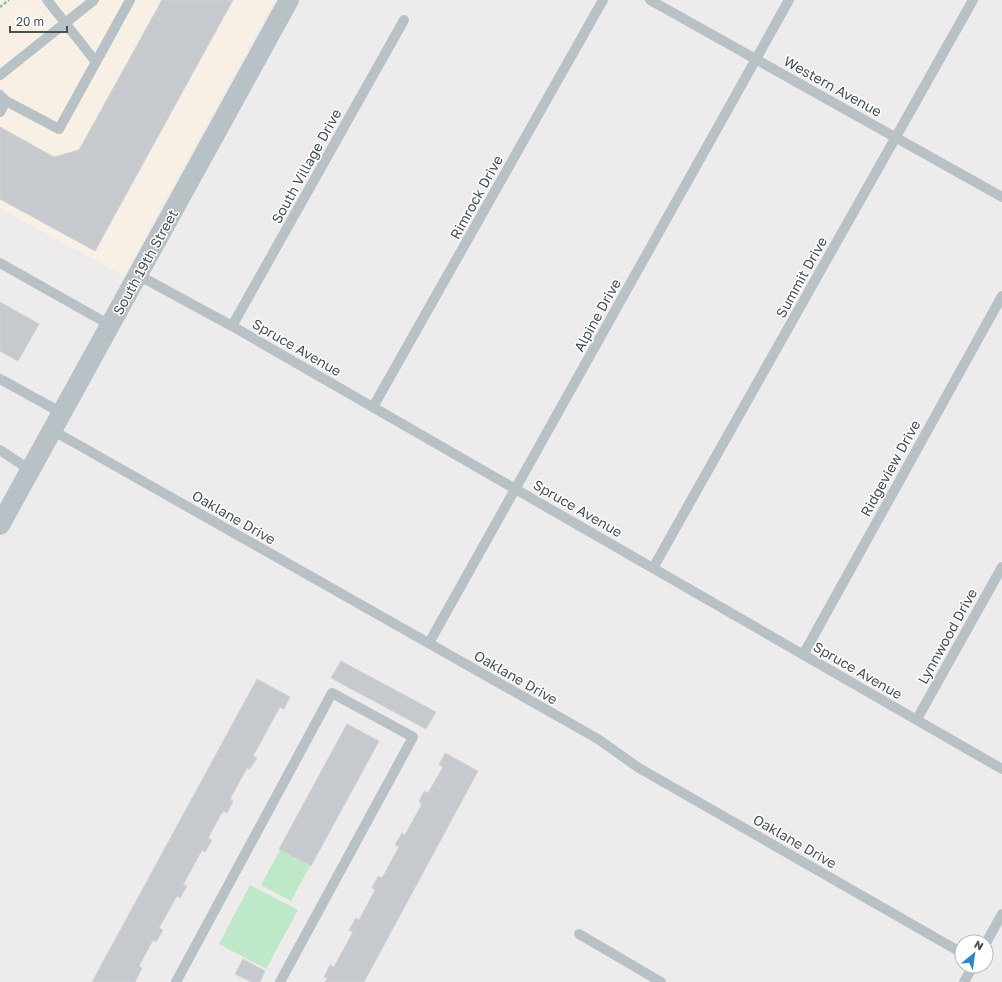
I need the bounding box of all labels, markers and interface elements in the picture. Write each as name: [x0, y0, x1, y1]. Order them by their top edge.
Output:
scale bar: [10, 8, 67, 34]
text: 20 m: [16, 14, 44, 29]
street label: Western Avenue: [781, 52, 885, 120]
street label: South Village Drive: [267, 106, 345, 226]
street label: Rimrock Drive: [446, 152, 506, 242]
street label: South 19th Street: [109, 206, 181, 318]
street label: Summit Drive: [772, 234, 830, 320]
street label: Alpine Drive: [570, 276, 624, 354]
street label: Spruce Avenue: [249, 315, 345, 379]
street label: Ridgeview Drive: [857, 417, 923, 519]
street label: Spruce Avenue: [530, 476, 626, 540]
street label: Oaklane Drive: [189, 486, 279, 548]
street label: Lynnwood Drive: [914, 585, 980, 687]
street label: Spruce Avenue: [810, 638, 906, 702]
street label: Oaklane Drive: [471, 646, 561, 708]
street label: Oaklane Drive: [750, 810, 840, 872]
north arrow: [954, 934, 994, 974]
text: N: [972, 937, 986, 953]

